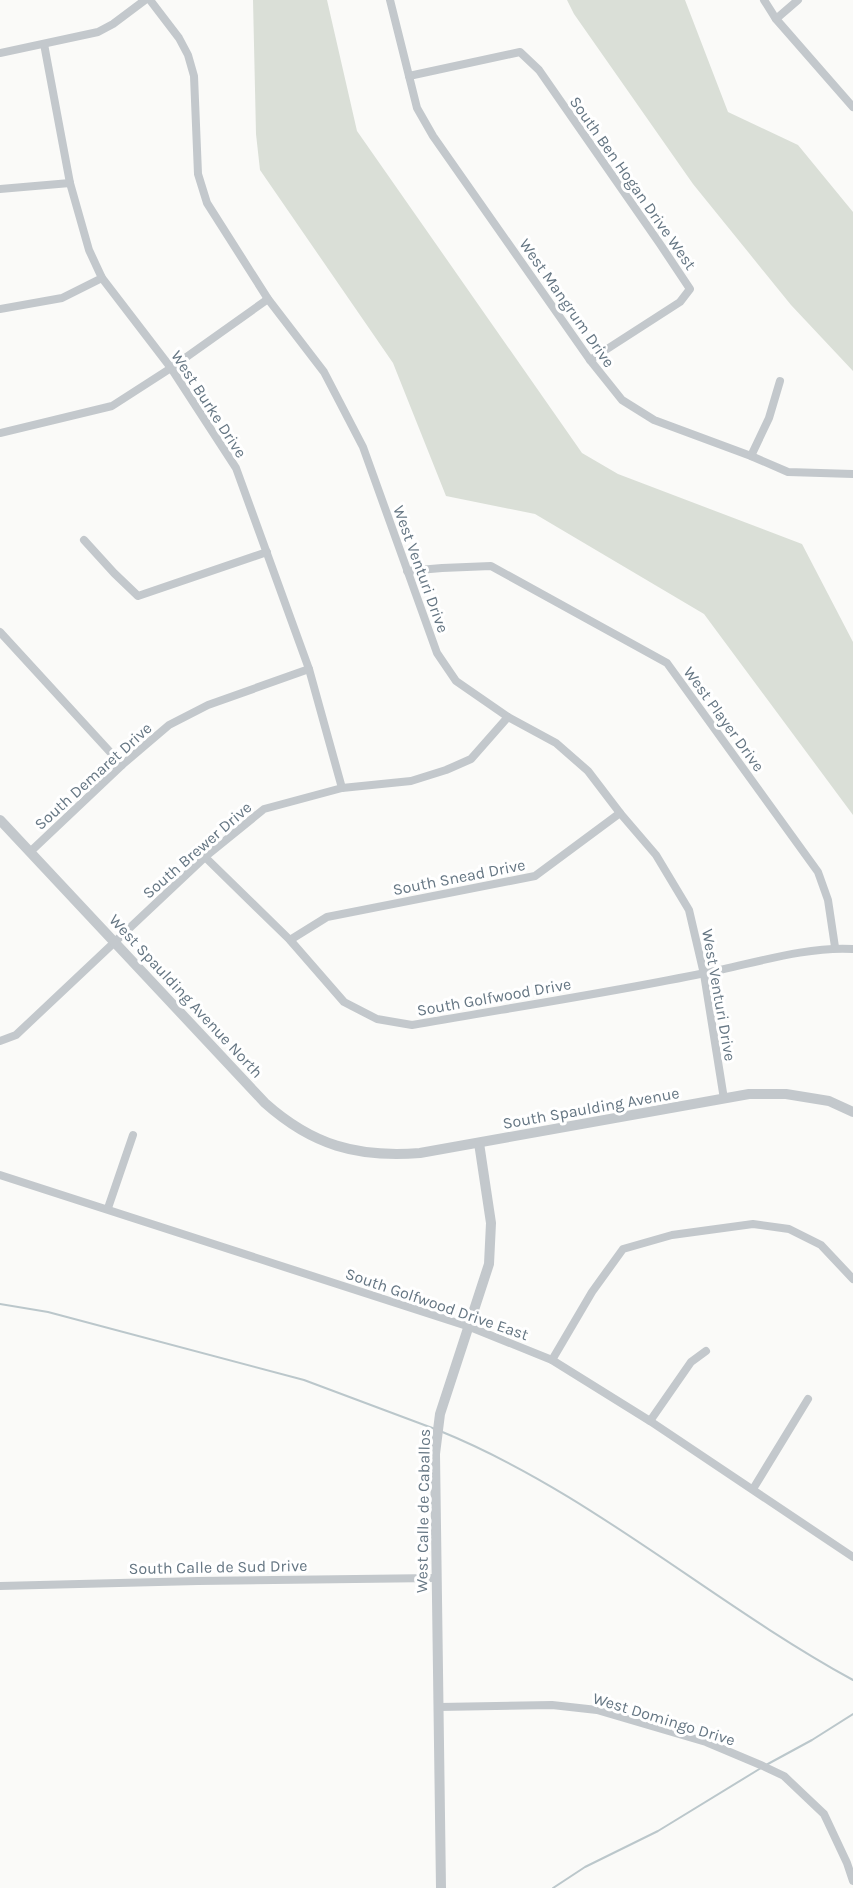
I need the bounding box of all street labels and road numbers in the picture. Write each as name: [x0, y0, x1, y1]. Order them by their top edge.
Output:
street label: South Ben Hogan Drive West: [566, 93, 700, 273]
street label: West Mangrum Drive: [515, 235, 619, 371]
street label: West Burke Drive: [167, 347, 251, 461]
street label: West Venturi Drive: [389, 503, 453, 635]
street label: West Player Drive: [680, 663, 768, 775]
street label: South Demaret Drive: [30, 718, 156, 834]
street label: South Brewer Drive: [139, 797, 255, 903]
street label: South Snead Drive: [391, 855, 527, 899]
street label: West Spaulding Avenue North: [105, 910, 267, 1082]
street label: West Venturi Drive: [698, 927, 740, 1063]
street label: South Golfwood Drive: [415, 974, 573, 1020]
street label: South Spaulding Avenue: [501, 1083, 681, 1133]
street label: South Golfwood Drive East: [343, 1264, 531, 1344]
street label: West Calle de Caballos: [412, 1429, 434, 1593]
street label: South Calle de Sud Drive: [129, 1556, 307, 1578]
street label: West Domingo Drive: [591, 1688, 737, 1750]

